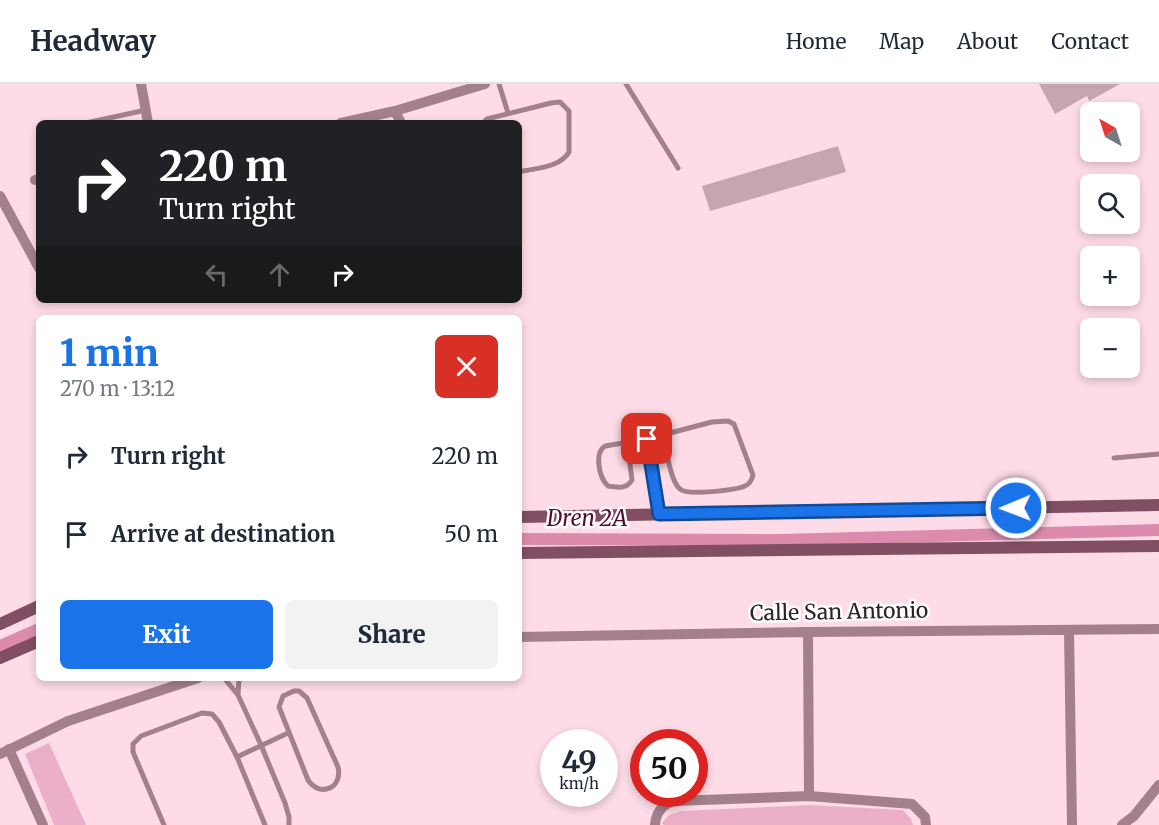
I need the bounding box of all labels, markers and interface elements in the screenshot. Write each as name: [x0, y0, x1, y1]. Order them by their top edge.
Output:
text: Headway: [30, 23, 156, 59]
text: Home: [786, 28, 846, 55]
text: Map: [879, 28, 924, 55]
text: About: [957, 28, 1018, 55]
text: Contact: [1051, 28, 1129, 55]
north arrow: [1080, 102, 1140, 162]
map controls: [1080, 102, 1140, 378]
text: 220 m: [159, 140, 287, 192]
icon: right: [60, 144, 138, 222]
button: search: [1080, 174, 1140, 234]
text: Turn right: [159, 192, 296, 226]
button: +: [1080, 246, 1140, 306]
icon: left: [200, 258, 233, 291]
icon: ahead: [263, 258, 296, 291]
icon: right: [326, 258, 359, 291]
button: −: [1080, 318, 1140, 378]
text: 1 min: [60, 331, 159, 376]
button: close: [435, 335, 498, 398]
text: 270 m · 13:12: [60, 376, 175, 401]
pin: [621, 413, 672, 464]
icon: arrive: [630, 422, 663, 455]
icon: right: [60, 440, 93, 473]
text: Turn right: [111, 442, 225, 470]
text: 220 m: [431, 442, 498, 470]
position arrow: [984, 476, 1048, 540]
water label: Dren 2A: [546, 504, 628, 532]
icon: arrive: [60, 518, 93, 551]
text: Arrive at destination: [111, 520, 335, 548]
text: 50 m: [444, 520, 498, 548]
street label: Calle San Antonio: [750, 596, 928, 627]
button: Exit: [60, 600, 273, 669]
button: Share: [285, 600, 498, 669]
speed limit sign: 50: [630, 729, 708, 807]
text: 49: [561, 742, 597, 780]
text: km/h: [559, 774, 599, 793]

